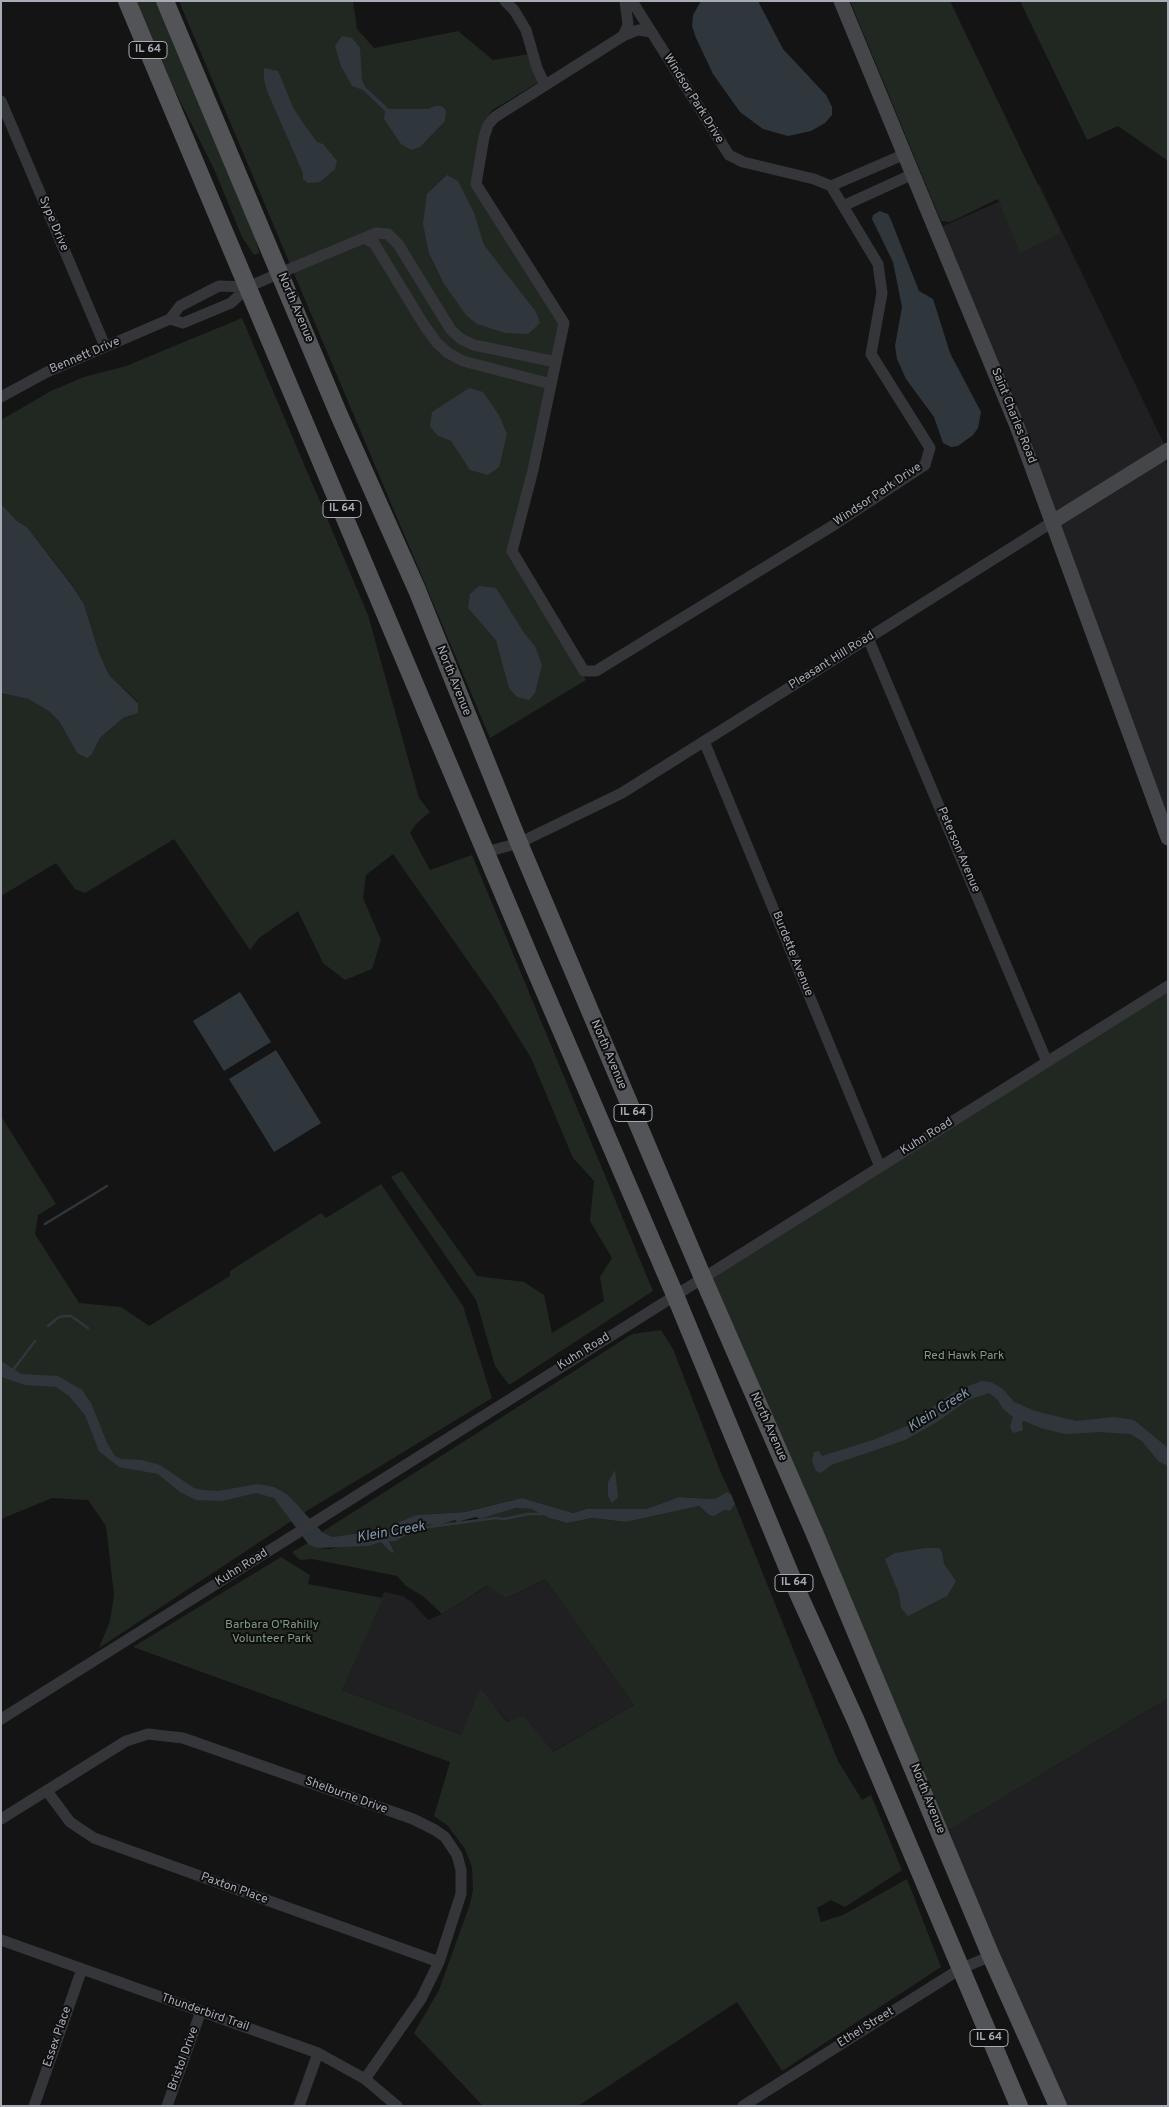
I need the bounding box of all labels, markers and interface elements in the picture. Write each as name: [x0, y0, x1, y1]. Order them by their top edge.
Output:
road number: IL 64: [129, 42, 167, 58]
street label: Windsor Park Drive: [660, 52, 726, 146]
street label: Sype Drive: [35, 194, 71, 254]
street label: North Avenue: [274, 271, 316, 345]
street label: Bennett Drive: [48, 335, 122, 377]
street label: Saint Charles Road: [987, 366, 1039, 466]
street label: Windsor Park Drive: [832, 460, 924, 530]
road number: IL 64: [323, 500, 361, 518]
street label: Pleasant Hill Road: [787, 629, 877, 693]
street label: North Avenue: [432, 644, 474, 718]
street label: Peterson Avenue: [934, 805, 982, 895]
street label: Burdette Avenue: [768, 909, 816, 999]
street label: North Avenue: [587, 1018, 629, 1092]
road number: IL 64: [614, 1104, 652, 1122]
street label: Kuhn Road: [898, 1115, 956, 1159]
street label: Kuhn Road: [555, 1330, 613, 1374]
park label: Red Hawk Park: [924, 1350, 1004, 1364]
water label: Klein Creek: [905, 1386, 973, 1436]
street label: North Avenue: [746, 1390, 790, 1464]
water label: Klein Creek: [356, 1519, 426, 1547]
street label: Kuhn Road: [213, 1546, 271, 1590]
road number: IL 64: [775, 1575, 813, 1592]
park label: Barbara O'Rahilly Volunteer Park: [225, 1619, 319, 1647]
street label: North Avenue: [906, 1762, 948, 1836]
street label: Shelburne Drive: [303, 1774, 389, 1818]
street label: Paxton Place: [199, 1870, 269, 1908]
street label: Thunderbird Trail: [159, 1991, 251, 2035]
street label: Essex Place: [41, 2005, 75, 2069]
street label: Ethel Street: [835, 2005, 897, 2051]
street label: Bristol Drive: [166, 2025, 202, 2093]
road number: IL 64: [970, 2030, 1008, 2046]

